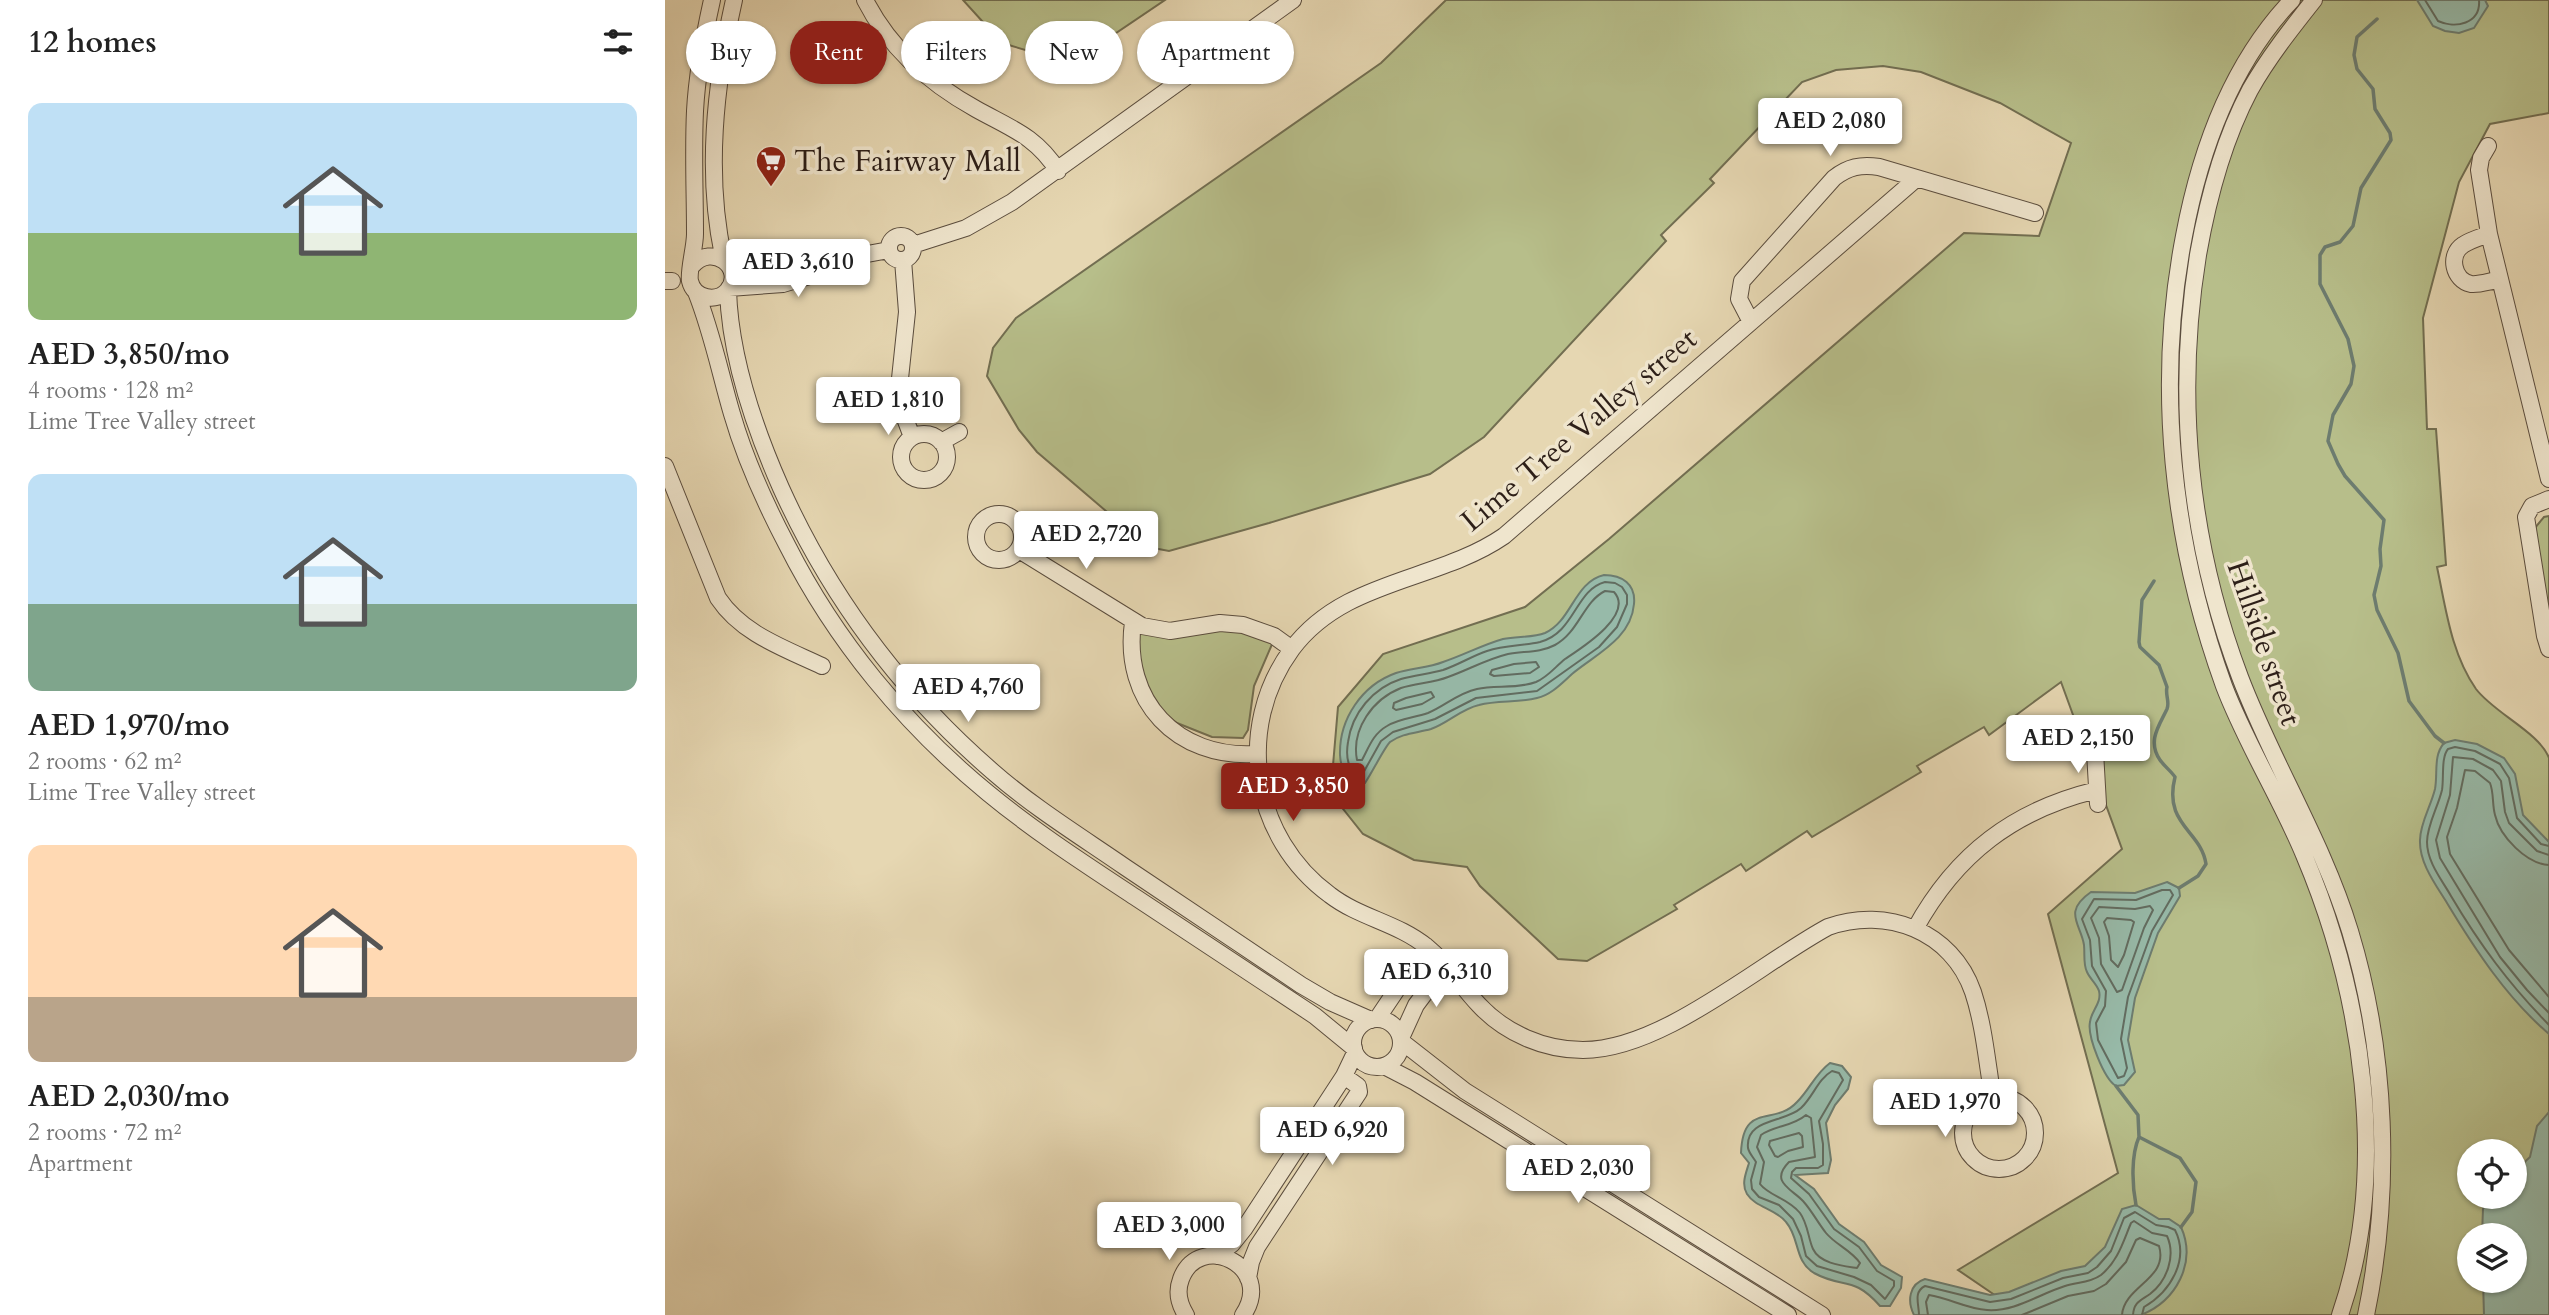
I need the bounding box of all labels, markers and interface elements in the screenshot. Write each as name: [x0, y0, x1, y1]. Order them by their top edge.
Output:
chip: Buy: [686, 21, 776, 84]
chip: Rent: [790, 21, 887, 84]
chip: Filters: [901, 21, 1011, 84]
chip: New: [1025, 21, 1123, 84]
chip: Apartment: [1137, 21, 1294, 84]
text: 12 homes: [28, 22, 157, 63]
icon: filters: [599, 23, 637, 61]
pin: AED 2,080: [1750, 99, 1910, 158]
text: AED 2,080: [1774, 105, 1886, 136]
place label: The Fairway Mall: [794, 141, 1021, 182]
supermarket icon: The Fairway Mall: [754, 144, 788, 188]
icon: home: [270, 148, 396, 274]
pin: AED 3,610: [718, 240, 878, 299]
text: AED 3,610: [742, 246, 854, 277]
street label: Lime Tree Valley street: [1452, 319, 1706, 541]
text: AED 3,850/mo: [28, 334, 230, 375]
text: 4 rooms · 128 m²: [28, 375, 193, 406]
pin: AED 1,810: [808, 378, 968, 437]
text: AED 1,810: [832, 384, 944, 415]
text: Lime Tree Valley street: [28, 406, 256, 437]
pin: AED 2,720: [1006, 512, 1166, 571]
text: AED 2,720: [1030, 518, 1142, 549]
icon: home: [270, 519, 396, 645]
street label: Hillside street: [2217, 555, 2312, 732]
pin: AED 4,760: [888, 664, 1048, 724]
text: AED 4,760: [912, 671, 1024, 702]
text: AED 1,970/mo: [28, 705, 230, 746]
pin: AED 2,150: [1998, 716, 2158, 775]
text: AED 2,150: [2022, 722, 2134, 753]
text: 2 rooms · 62 m²: [28, 746, 181, 777]
pin: AED 3,850: [1213, 764, 1373, 823]
text: AED 3,850: [1237, 770, 1349, 801]
text: Lime Tree Valley street: [28, 777, 256, 808]
icon: home: [270, 890, 396, 1016]
pin: AED 6,310: [1356, 950, 1516, 1009]
text: AED 6,310: [1380, 956, 1492, 987]
text: AED 2,030/mo: [28, 1076, 230, 1117]
pin: AED 1,970: [1865, 1080, 2025, 1139]
text: AED 1,970: [1889, 1086, 2001, 1117]
pin: AED 6,920: [1252, 1108, 1412, 1167]
text: AED 6,920: [1276, 1114, 1388, 1145]
text: 2 rooms · 72 m²: [28, 1117, 181, 1148]
map controls: [2457, 1139, 2527, 1293]
button: locate: [2457, 1139, 2527, 1209]
pin: AED 2,030: [1498, 1146, 1658, 1205]
text: Apartment: [28, 1148, 132, 1179]
text: AED 2,030: [1522, 1152, 1634, 1183]
pin: AED 3,000: [1089, 1202, 1249, 1262]
text: AED 3,000: [1113, 1209, 1225, 1240]
button: layers: [2457, 1223, 2527, 1293]

